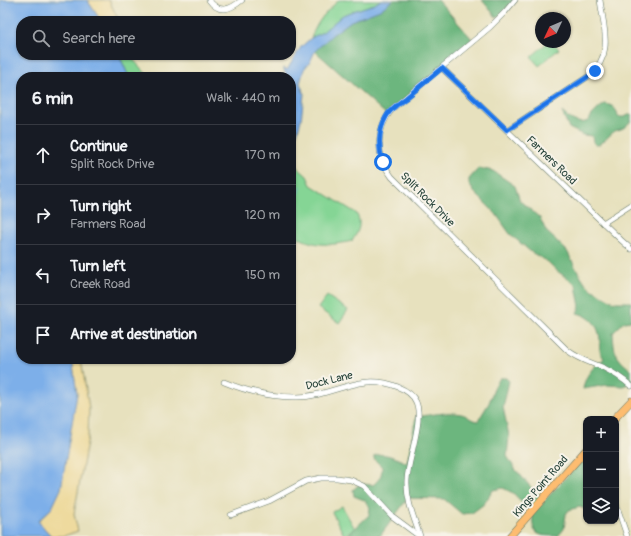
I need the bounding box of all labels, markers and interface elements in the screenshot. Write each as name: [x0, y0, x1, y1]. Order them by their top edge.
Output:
north arrow: [535, 12, 571, 48]
search box: [16, 16, 296, 60]
icon: search: [30, 27, 52, 49]
text: Search here: [62, 29, 135, 48]
route end: [586, 62, 604, 80]
text: 6 min: [32, 88, 73, 109]
text: Walk · 440 m: [206, 90, 280, 106]
street label: Farmers Road: [524, 133, 579, 187]
text: Continue: [70, 137, 128, 156]
icon: ahead: [32, 144, 54, 166]
text: 170 m: [245, 147, 280, 163]
route start: [374, 153, 392, 171]
text: Split Rock Drive: [70, 156, 154, 172]
street label: Split Rock Drive: [398, 170, 458, 230]
text: Turn right: [70, 197, 131, 216]
icon: right: [32, 204, 54, 226]
text: 120 m: [244, 207, 280, 223]
text: Farmers Road: [70, 216, 146, 232]
text: Turn left: [70, 257, 126, 276]
icon: left: [32, 264, 54, 286]
text: 150 m: [245, 267, 280, 283]
text: Creek Road: [70, 276, 130, 292]
icon: arrive: [32, 324, 54, 346]
text: Arrive at destination: [70, 325, 197, 344]
street label: Dock Lane: [304, 368, 355, 393]
map controls: [583, 416, 619, 524]
button: +: [583, 416, 619, 452]
button: −: [583, 452, 619, 488]
street label: Kings Point Road: [510, 453, 571, 520]
button: layers: [583, 488, 619, 524]

